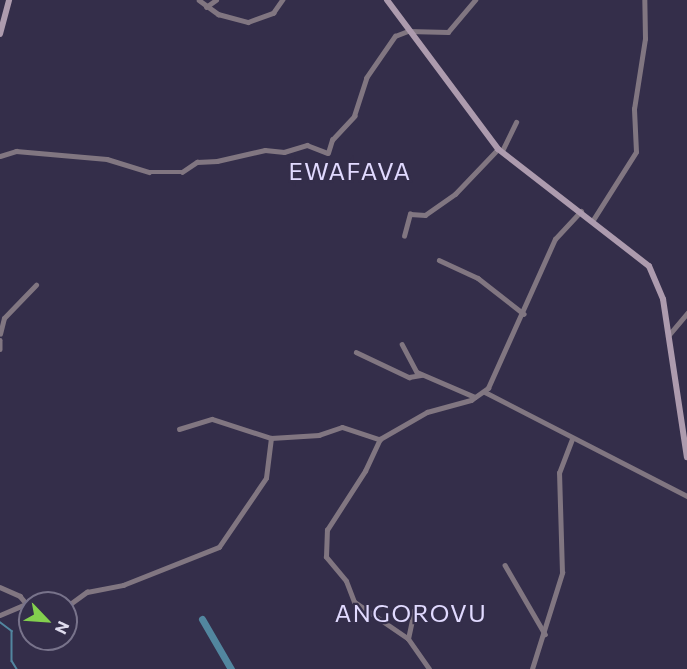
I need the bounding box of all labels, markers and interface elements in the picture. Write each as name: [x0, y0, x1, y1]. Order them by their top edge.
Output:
district label: EWAFAVA: [289, 157, 411, 185]
north arrow: [18, 591, 78, 651]
district label: ANGOROVU: [335, 599, 487, 627]
text: N: [52, 619, 74, 637]

